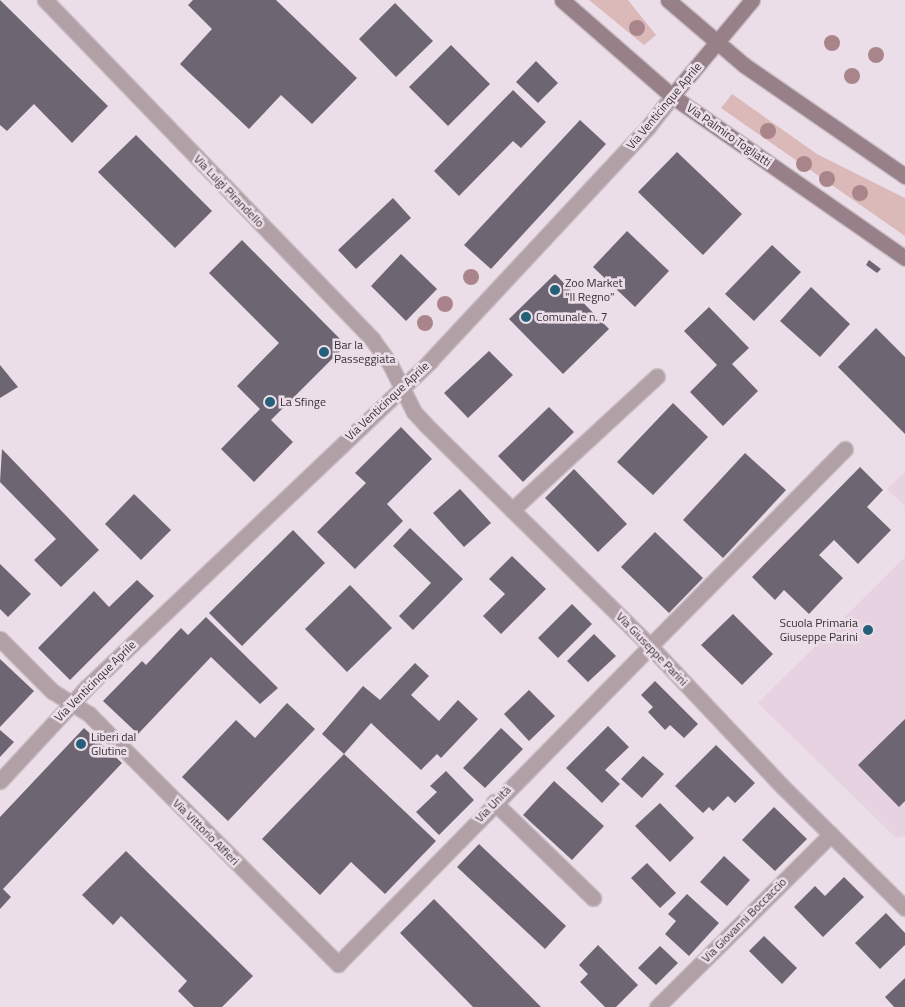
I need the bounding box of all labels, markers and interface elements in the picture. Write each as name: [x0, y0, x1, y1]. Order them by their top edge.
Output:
street label: Via Venticinque Aprile: [623, 60, 705, 152]
street label: Via Palmiro Togliatti: [684, 100, 774, 170]
street label: Via Luigi Pirandello: [191, 152, 267, 230]
place label: Zoo Market "Il Regno": [565, 276, 623, 304]
marker: Zoo Market "Il Regno": [549, 284, 561, 296]
place label: Comunale n. 7: [536, 310, 607, 324]
marker: Comunale n. 7: [520, 311, 532, 323]
place label: Bar la Passeggiata: [334, 338, 395, 366]
marker: Bar la Passeggiata: [318, 346, 330, 358]
street label: Via Venticinque Aprile: [342, 359, 432, 443]
place label: La Sfinge: [280, 395, 326, 409]
marker: La Sfinge: [264, 396, 276, 408]
street label: Via Giuseppe Parini: [613, 609, 691, 689]
place label: Scuola Primaria Giuseppe Parini: [779, 616, 858, 644]
marker: Scuola Primaria Giuseppe Parini: [862, 624, 874, 636]
street label: Via Venticinque Aprile: [51, 637, 139, 725]
place label: Liberi dal Glutine: [91, 730, 136, 758]
marker: Liberi dal Glutine: [75, 738, 87, 750]
street label: Via Unità: [472, 783, 514, 825]
street label: Via Vittorio Alfieri: [170, 796, 242, 868]
street label: Via Giovanni Boccaccio: [699, 875, 789, 965]

